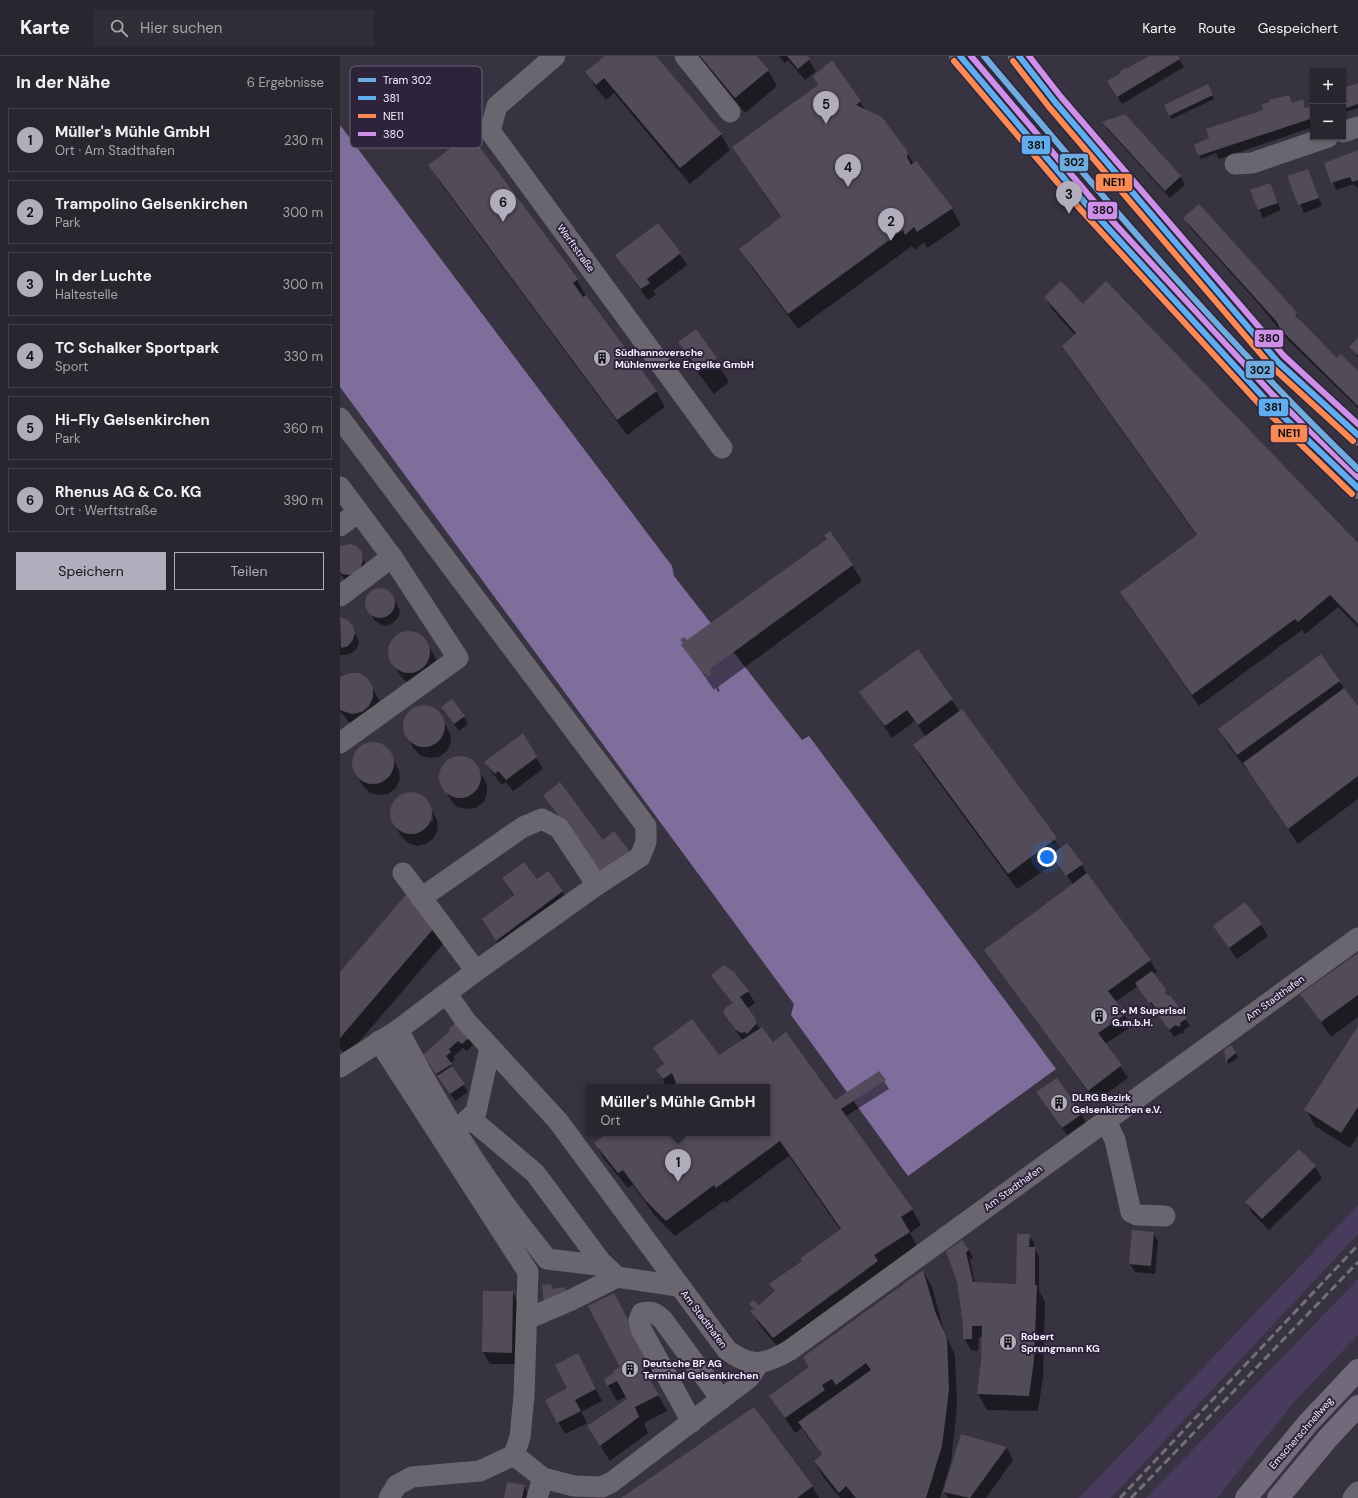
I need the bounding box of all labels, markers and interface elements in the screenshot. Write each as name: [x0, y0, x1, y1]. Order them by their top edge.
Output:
search box: [94, 10, 374, 46]
text: Karte: [20, 15, 70, 40]
icon: search: [108, 17, 130, 39]
text: Hier suchen: [140, 18, 222, 38]
text: Karte: [1142, 19, 1176, 37]
text: Route: [1198, 19, 1236, 37]
text: Gespeichert: [1258, 19, 1338, 37]
legend: [350, 66, 482, 148]
map controls: [1310, 68, 1346, 140]
button: +: [1310, 68, 1346, 104]
text: In der Nähe: [16, 71, 111, 93]
text: Tram 302: [383, 73, 432, 87]
text: 6 Ergebnisse: [247, 74, 324, 91]
text: 381: [383, 91, 399, 105]
pin: 5: [813, 91, 839, 124]
button: −: [1310, 104, 1346, 140]
text: NE11: [383, 109, 404, 123]
text: Müller's Mühle GmbH: [55, 122, 210, 142]
text: 380: [383, 127, 404, 141]
text: 1: [28, 132, 32, 149]
text: 230 m: [284, 132, 323, 149]
line badge: 381: [1021, 135, 1051, 155]
text: 381: [1027, 138, 1045, 152]
text: Ort · Am Stadthafen: [55, 142, 175, 159]
line badge: 302: [1059, 153, 1089, 172]
pin: 4: [835, 154, 861, 187]
text: 302: [1064, 155, 1084, 169]
line badge: NE11: [1095, 173, 1133, 192]
text: NE11: [1103, 175, 1125, 189]
pin: 3: [1056, 181, 1082, 214]
pin: 6: [490, 189, 516, 222]
text: Trampolino Gelsenkirchen: [55, 194, 248, 214]
line badge: 380: [1087, 201, 1118, 220]
text: 380: [1092, 203, 1114, 217]
text: 2: [26, 204, 34, 221]
text: 300 m: [282, 204, 323, 221]
pin: 2: [878, 208, 904, 241]
text: Park: [55, 214, 81, 231]
street label: Werftstraße: [554, 222, 598, 275]
text: In der Luchte: [55, 266, 152, 286]
text: 3: [26, 276, 34, 293]
text: 300 m: [282, 276, 323, 293]
text: Haltestelle: [55, 286, 118, 303]
line badge: 380: [1254, 329, 1284, 348]
text: 380: [1258, 331, 1280, 345]
text: TC Schalker Sportpark: [55, 338, 219, 358]
place label: Südhannoversche Mühlenwerke Engelke GmbH: [615, 346, 754, 371]
text: 4: [26, 348, 34, 365]
text: 330 m: [284, 348, 323, 365]
building icon: Südhannoversche Mühlenwerke Engelke GmbH: [592, 348, 612, 368]
text: Sport: [55, 358, 88, 375]
line badge: 302: [1245, 360, 1275, 379]
text: 302: [1250, 363, 1270, 377]
line badge: 381: [1258, 398, 1289, 417]
text: 381: [1264, 400, 1282, 414]
text: Hi-Fly Gelsenkirchen: [55, 410, 210, 430]
text: 5: [26, 420, 34, 437]
text: 360 m: [283, 420, 323, 437]
line badge: NE11: [1270, 424, 1308, 443]
text: NE11: [1278, 426, 1300, 440]
text: Park: [55, 430, 81, 447]
text: Rhenus AG & Co. KG: [55, 482, 201, 502]
text: 6: [26, 492, 34, 509]
text: 390 m: [284, 492, 323, 509]
text: Ort · Werftstraße: [55, 502, 157, 519]
button: Speichern: [16, 552, 166, 590]
button: Teilen: [174, 552, 324, 590]
your location: [1037, 847, 1057, 867]
street label: Am Stadthafen: [1243, 972, 1307, 1024]
place label: B + M SuperIsol G.m.b.H.: [1112, 1004, 1186, 1029]
building icon: B + M SuperIsol G.m.b.H.: [1089, 1006, 1109, 1026]
popup: [586, 1084, 770, 1136]
place label: DLRG Bezirk Gelsenkirchen e.V.: [1072, 1091, 1162, 1116]
text: Müller's Mühle GmbH: [601, 1092, 755, 1112]
building icon: DLRG Bezirk Gelsenkirchen e.V.: [1049, 1093, 1069, 1113]
text: Ort: [601, 1112, 621, 1129]
pin: 1: [665, 1149, 691, 1182]
street label: Am Stadthafen: [981, 1162, 1045, 1214]
street label: Am Stadthafen: [678, 1287, 730, 1351]
place label: Robert Sprungmann KG: [1021, 1330, 1100, 1355]
building icon: Robert Sprungmann KG: [998, 1332, 1018, 1352]
place label: Deutsche BP AG Terminal Gelsenkirchen: [643, 1357, 758, 1382]
building icon: Deutsche BP AG Terminal Gelsenkirchen: [620, 1359, 640, 1379]
street label: Emscherschnellweg: [1266, 1394, 1336, 1472]

